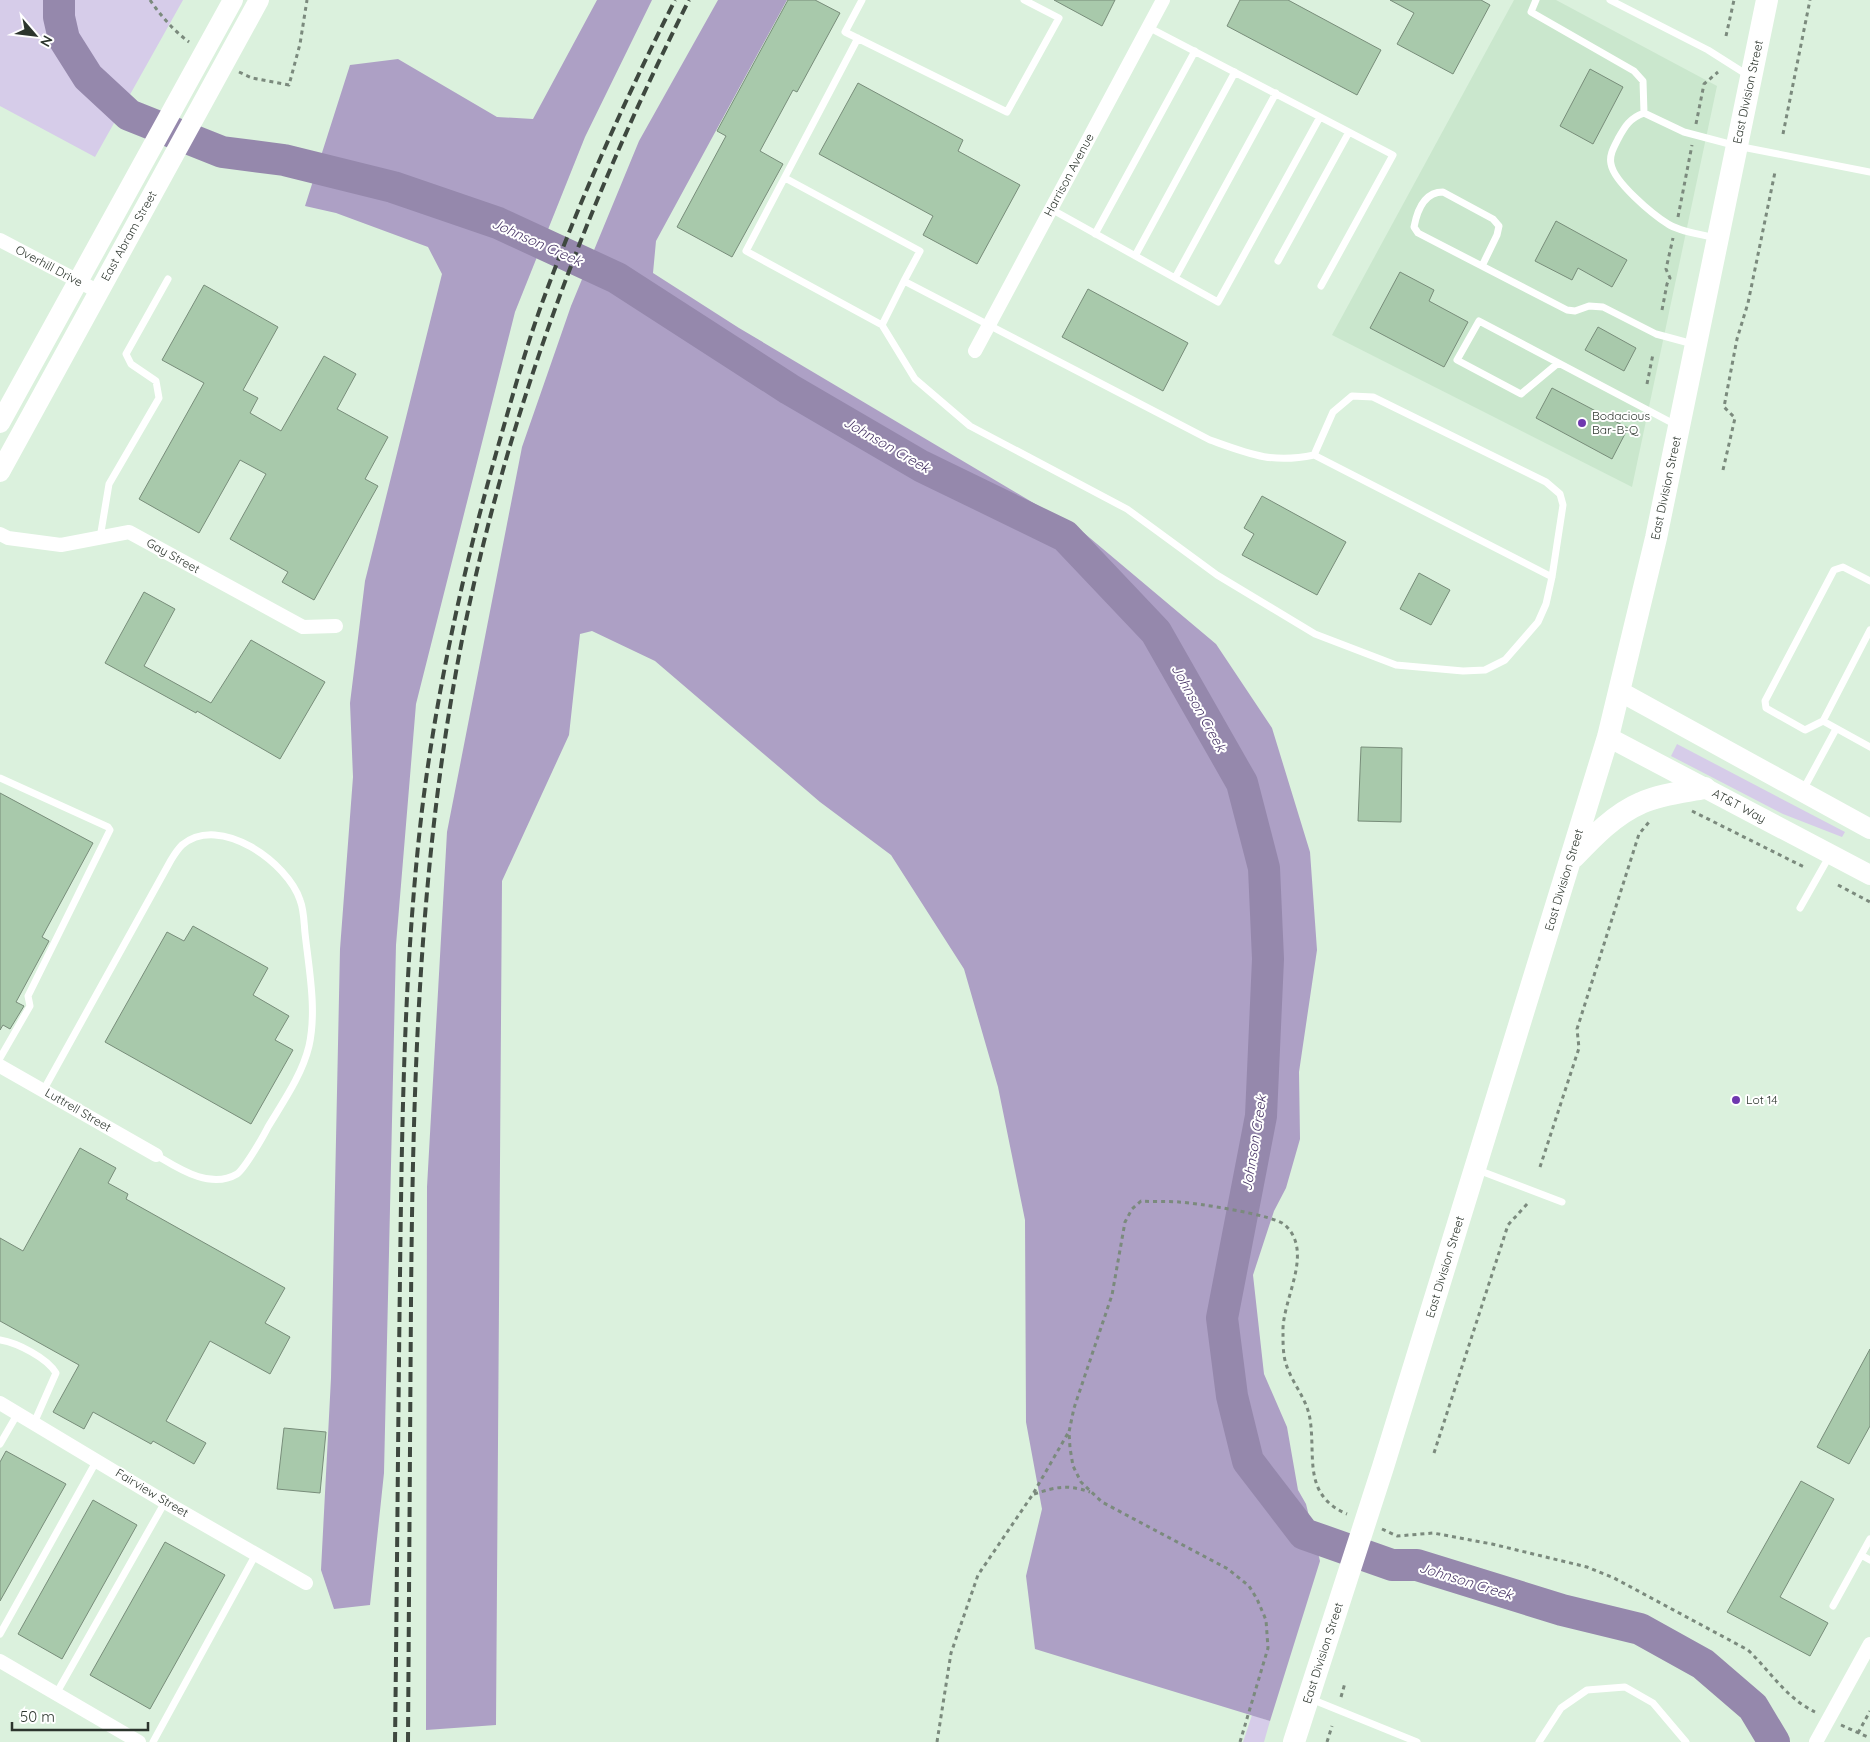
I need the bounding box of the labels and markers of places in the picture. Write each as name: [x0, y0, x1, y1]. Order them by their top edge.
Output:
place label: Bodacious Bar-B-Q: [1592, 408, 1650, 437]
marker: Bodacious Bar-B-Q: [1576, 417, 1588, 429]
place label: Lot 14: [1746, 1092, 1778, 1107]
marker: Lot 14: [1730, 1094, 1742, 1106]

